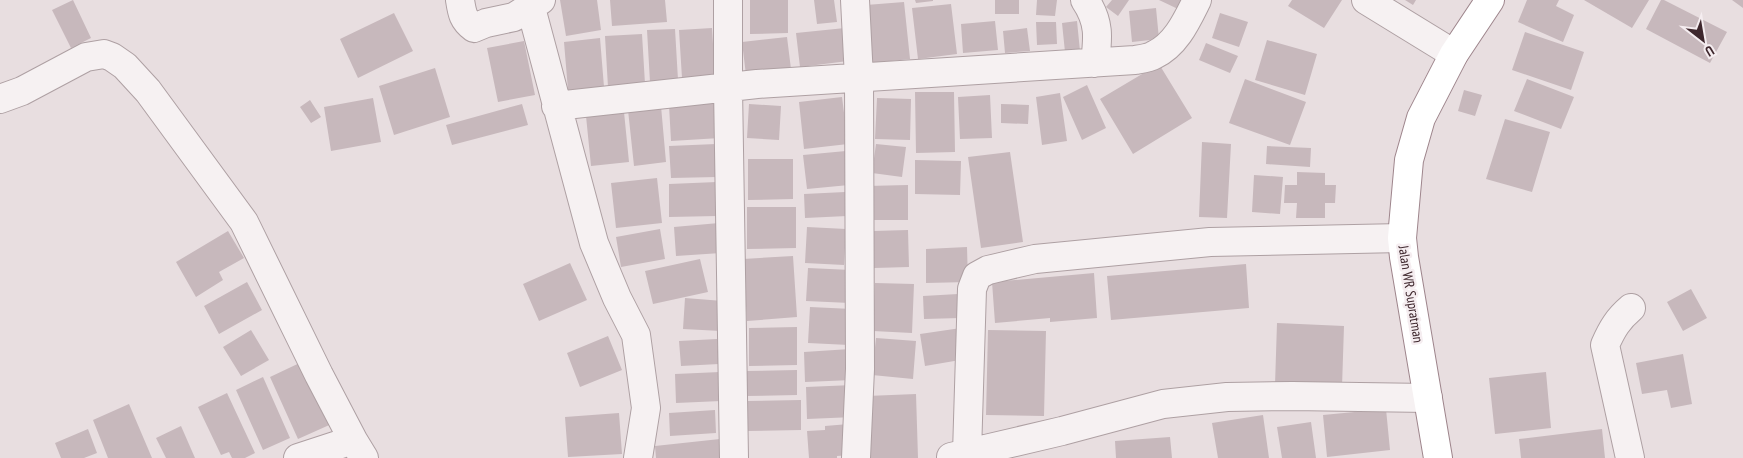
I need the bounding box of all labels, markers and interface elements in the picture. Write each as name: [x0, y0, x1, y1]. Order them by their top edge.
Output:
north arrow: [1678, 15, 1728, 65]
text: U: [1702, 42, 1717, 61]
street label: Jalan WR Supratman: [1394, 243, 1428, 344]

